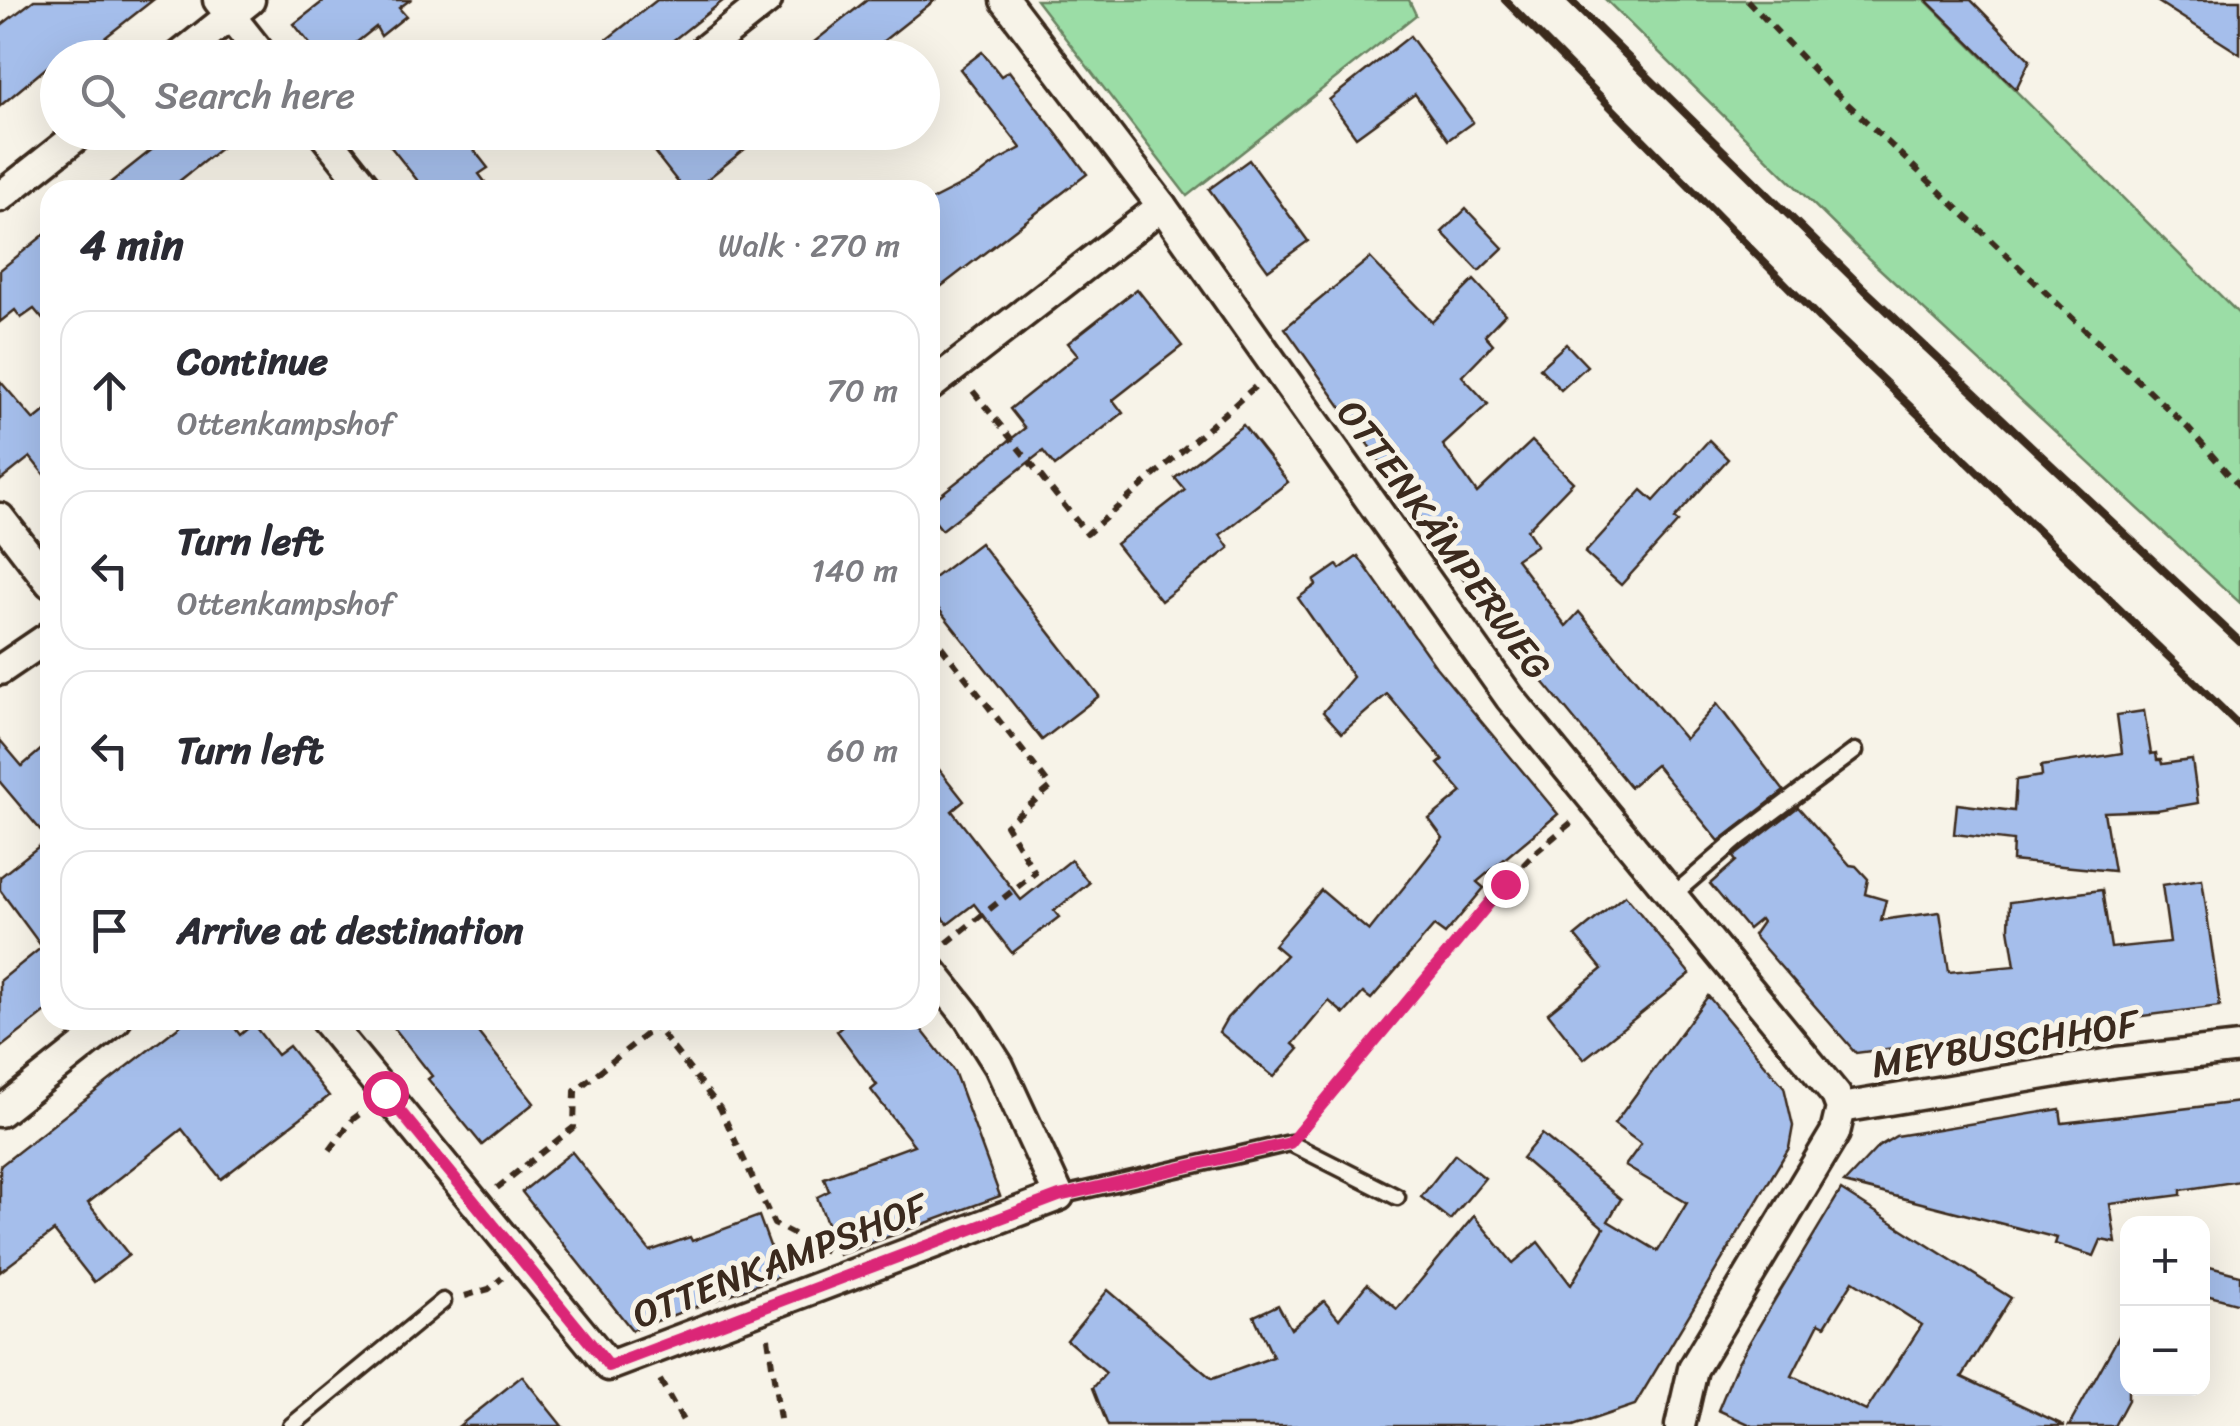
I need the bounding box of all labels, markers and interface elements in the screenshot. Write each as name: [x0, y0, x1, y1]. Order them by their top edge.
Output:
search box: [40, 40, 940, 150]
text: Search here: [155, 62, 355, 129]
icon: search: [75, 68, 130, 123]
text: 4 min: [80, 208, 184, 282]
text: Walk · 270 m: [718, 217, 900, 274]
text: Continue: [177, 328, 328, 395]
text: 70 m: [827, 362, 898, 419]
icon: ahead: [82, 363, 137, 418]
street label: OTTENKÄMPERWEG: [1319, 385, 1569, 695]
text: Ottenkampshof: [177, 395, 394, 452]
text: Turn left: [177, 508, 323, 575]
text: 140 m: [811, 542, 898, 599]
icon: left: [82, 543, 137, 598]
text: Ottenkampshof: [177, 575, 394, 632]
text: Turn left: [177, 717, 323, 784]
text: 60 m: [827, 722, 898, 779]
icon: left: [82, 723, 137, 778]
route end: [1483, 862, 1529, 908]
text: Arrive at destination: [177, 897, 524, 964]
icon: arrive: [82, 903, 137, 958]
street label: MEYBUSCHHOF: [1867, 990, 2145, 1098]
route start: [363, 1071, 409, 1117]
street label: OTTENKAMPSHOF: [622, 1173, 940, 1348]
map controls: [2120, 1216, 2210, 1396]
button: +: [2120, 1216, 2210, 1306]
button: −: [2120, 1306, 2210, 1396]

